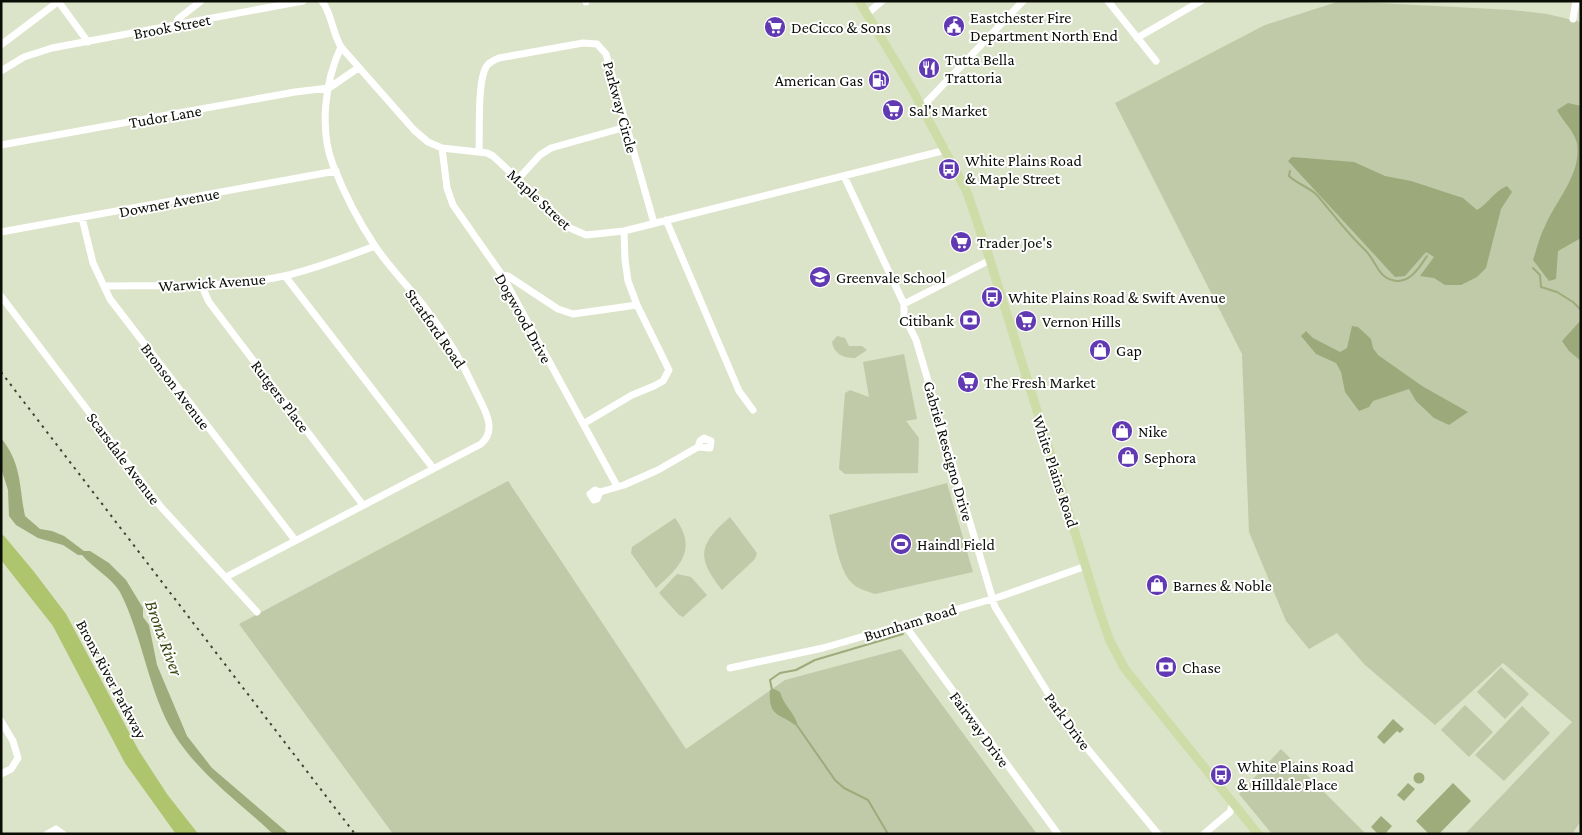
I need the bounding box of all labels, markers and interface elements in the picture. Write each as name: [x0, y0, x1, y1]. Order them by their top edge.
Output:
place label: Eastchester Fire Department North End: [970, 9, 1118, 45]
street label: Brook Street: [132, 11, 213, 42]
public building icon: Eastchester Fire Department North End: [942, 14, 966, 38]
supermarket icon: DeCicco & Sons: [763, 15, 787, 39]
place label: DeCicco & Sons: [791, 19, 891, 36]
place label: Tutta Bella Trattoria: [945, 51, 1015, 86]
restaurant icon: Tutta Bella Trattoria: [917, 56, 941, 80]
street label: Parkway Circle: [599, 59, 641, 155]
fuel station icon: American Gas: [867, 68, 891, 92]
place label: American Gas: [775, 72, 863, 89]
supermarket icon: Sal's Market: [881, 98, 905, 122]
street label: Tudor Lane: [128, 102, 203, 131]
place label: Sal's Market: [909, 102, 988, 119]
place label: White Plains Road & Maple Street: [965, 152, 1082, 188]
bus stop icon: White Plains Road & Maple Street: [937, 157, 961, 181]
street label: Maple Street: [504, 166, 576, 234]
street label: Downer Avenue: [118, 184, 221, 221]
supermarket icon: Trader Joe's: [949, 230, 973, 254]
place label: Trader Joe's: [977, 234, 1052, 252]
school or university icon: Greenvale School: [808, 265, 832, 289]
place label: Greenvale School: [836, 269, 946, 286]
street label: Warwick Avenue: [158, 270, 266, 295]
street label: Dogwood Drive: [491, 270, 555, 367]
street label: Stratford Road: [402, 285, 469, 372]
bus stop icon: White Plains Road & Swift Avenue: [980, 285, 1004, 309]
place label: White Plains Road & Swift Avenue: [1008, 289, 1225, 306]
bank icon: Citibank: [958, 308, 982, 332]
supermarket icon: Vernon Hills: [1014, 309, 1038, 333]
place label: Citibank: [899, 312, 954, 329]
place label: Vernon Hills: [1042, 313, 1121, 330]
shop icon: Gap: [1088, 338, 1112, 362]
street label: Bronson Avenue: [138, 340, 214, 433]
place label: Gap: [1116, 342, 1142, 360]
street label: Rutgers Place: [247, 357, 313, 436]
supermarket icon: The Fresh Market: [956, 370, 980, 394]
place label: The Fresh Market: [984, 374, 1096, 391]
street label: Gabriel Rescigno Drive: [919, 379, 977, 523]
street label: Scarsdale Avenue: [84, 409, 164, 508]
street label: White Plains Road: [1029, 413, 1082, 530]
shop icon: Nike: [1110, 419, 1134, 443]
place label: Nike: [1138, 423, 1167, 440]
shop icon: Sephora: [1116, 445, 1140, 469]
place label: Sephora: [1144, 449, 1197, 467]
sports icon: Haindl Field: [889, 532, 913, 556]
place label: Haindl Field: [917, 536, 996, 553]
shop icon: Barnes & Noble: [1145, 573, 1169, 597]
place label: Barnes & Noble: [1173, 577, 1272, 594]
water label: Bronx River: [141, 597, 187, 679]
street label: Burnham Road: [862, 600, 959, 645]
street label: Bronx River Parkway: [72, 617, 150, 742]
bank icon: Chase: [1154, 655, 1178, 679]
place label: Chase: [1182, 659, 1221, 676]
street label: Fairway Drive: [946, 688, 1013, 771]
street label: Park Drive: [1041, 690, 1094, 753]
place label: White Plains Road & Hilldale Place: [1237, 758, 1354, 793]
bus stop icon: White Plains Road & Hilldale Place: [1209, 763, 1233, 787]

